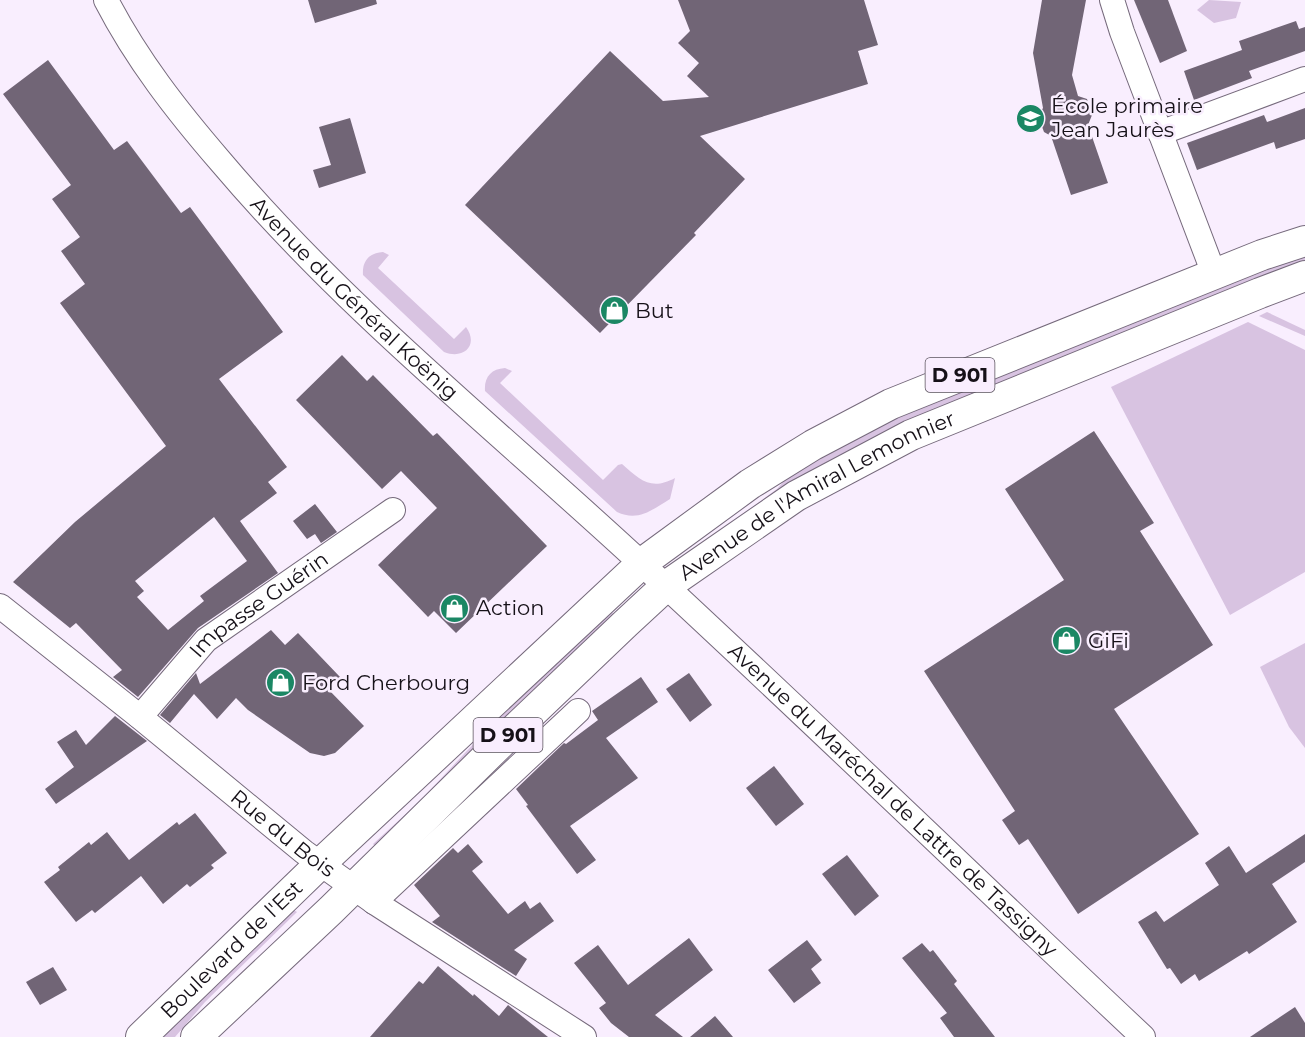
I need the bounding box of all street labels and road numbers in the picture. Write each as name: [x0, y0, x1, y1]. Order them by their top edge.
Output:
street label: Avenue du Général Koënig: [246, 191, 463, 405]
road number: D 901: [926, 358, 994, 392]
street label: Avenue de l'Amiral Lemonnier: [674, 406, 958, 585]
street label: Impasse Guérin: [184, 546, 333, 662]
street label: Avenue du Maréchal de Lattre de Tassigny: [723, 638, 1063, 962]
road number: D 901: [474, 718, 542, 752]
street label: Rue du Bois: [226, 784, 340, 882]
street label: Boulevard de l'Est: [155, 875, 307, 1023]

